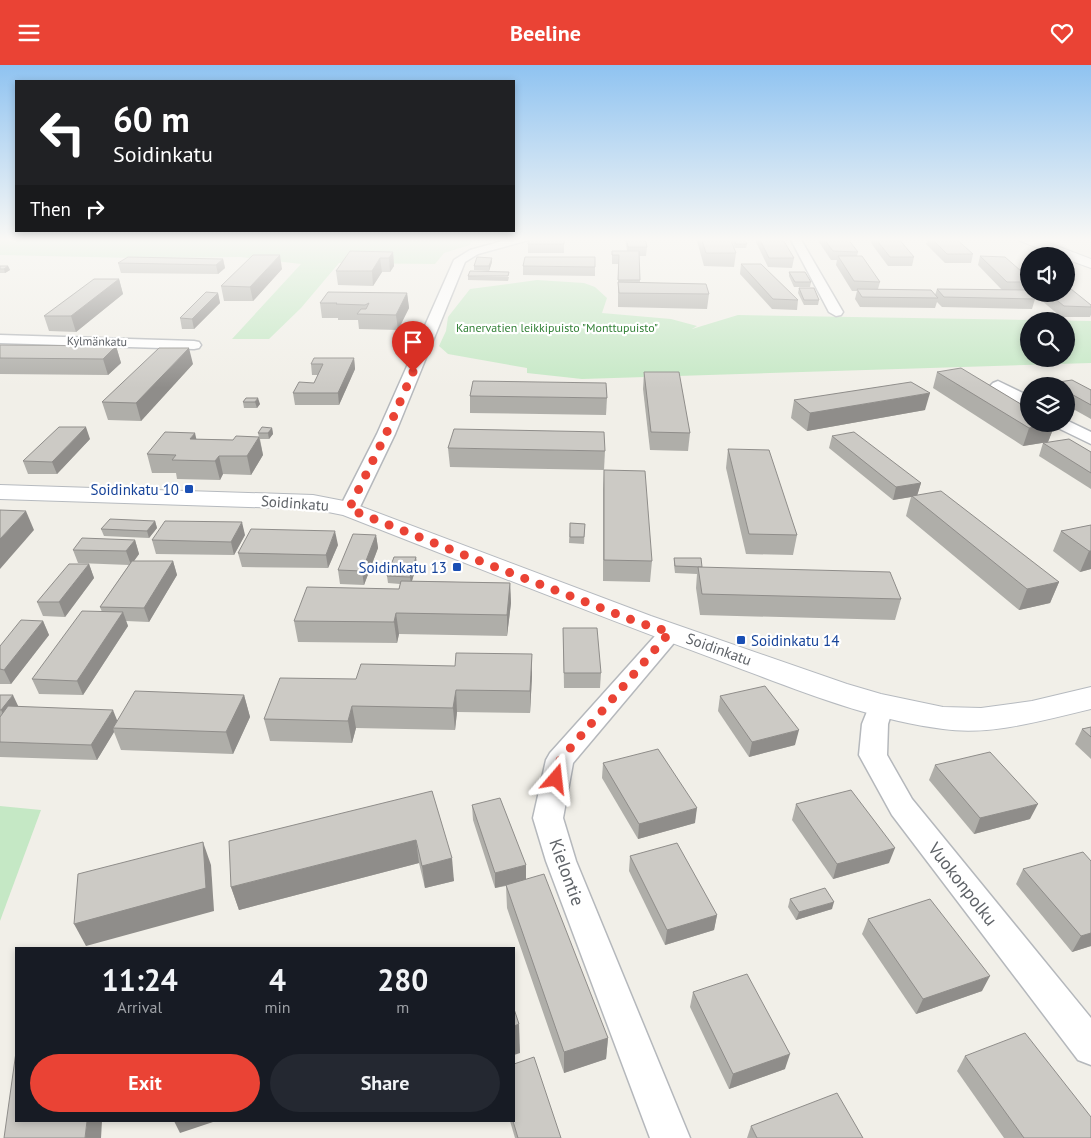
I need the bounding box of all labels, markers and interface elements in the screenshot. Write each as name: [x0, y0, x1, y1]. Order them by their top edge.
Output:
icon: menu: [15, 19, 43, 47]
text: Beeline: [510, 19, 581, 47]
icon: heart: [1048, 19, 1076, 47]
text: 60 m: [113, 96, 190, 142]
icon: left: [30, 100, 95, 165]
text: Soidinkatu: [113, 140, 213, 168]
icon: right: [81, 195, 109, 223]
text: Then: [30, 197, 71, 221]
map controls: [1020, 247, 1075, 432]
button: sound: [1020, 247, 1075, 302]
button: search: [1020, 312, 1075, 367]
park label: Kanervatien leikkipuisto "Monttupuisto": [456, 320, 658, 335]
pin: [392, 321, 434, 372]
icon: arrive: [399, 328, 427, 356]
street label: Kylmänkatu: [67, 333, 127, 349]
button: layers: [1020, 377, 1075, 432]
place label: Soidinkatu 10: [91, 480, 179, 499]
marker: Soidinkatu 10: [183, 483, 195, 495]
street label: Soidinkatu: [260, 491, 330, 515]
place label: Soidinkatu 13: [359, 558, 447, 577]
marker: Soidinkatu 13: [451, 561, 463, 573]
street label: Soidinkatu: [684, 628, 754, 670]
place label: Soidinkatu 14: [751, 631, 839, 650]
marker: Soidinkatu 14: [735, 634, 747, 646]
position arrow: [529, 752, 581, 804]
street label: Kielontie: [544, 835, 590, 909]
street label: Vuokonpolku: [923, 837, 1003, 930]
text: 11:24: [102, 960, 178, 999]
text: 4: [269, 960, 286, 999]
text: 280: [377, 960, 428, 999]
text: Arrival: [117, 997, 162, 1017]
text: min: [265, 997, 291, 1017]
text: m: [396, 997, 409, 1017]
button: Exit: [30, 1054, 260, 1112]
button: Share: [270, 1054, 500, 1112]

